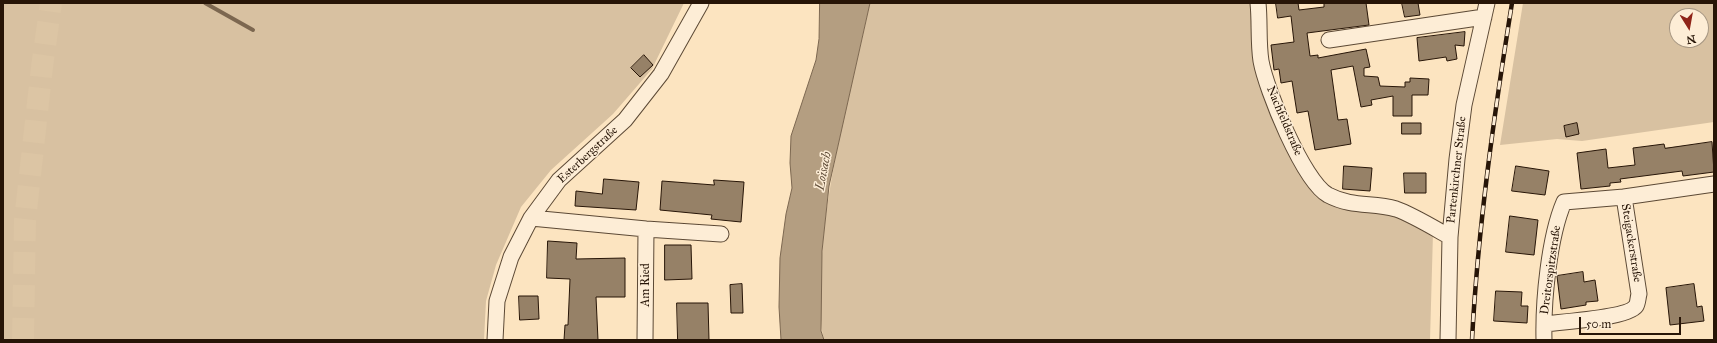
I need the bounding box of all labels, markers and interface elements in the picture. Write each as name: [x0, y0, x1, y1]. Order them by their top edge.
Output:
north arrow: [1669, 8, 1709, 48]
text: N: [1685, 32, 1697, 47]
street label: Nachfeldstraße: [1263, 84, 1305, 158]
street label: Partenkirchner Straße: [1444, 116, 1470, 224]
street label: Esterbergstraße: [555, 123, 621, 187]
water label: Loisach: [813, 150, 835, 192]
street label: Steigackerstraße: [1618, 203, 1644, 283]
street label: Dreitorspitzstraße: [1538, 225, 1564, 315]
street label: Am Ried: [639, 263, 653, 307]
scale bar: [1581, 309, 1683, 335]
text: 50 m: [1586, 317, 1611, 331]

